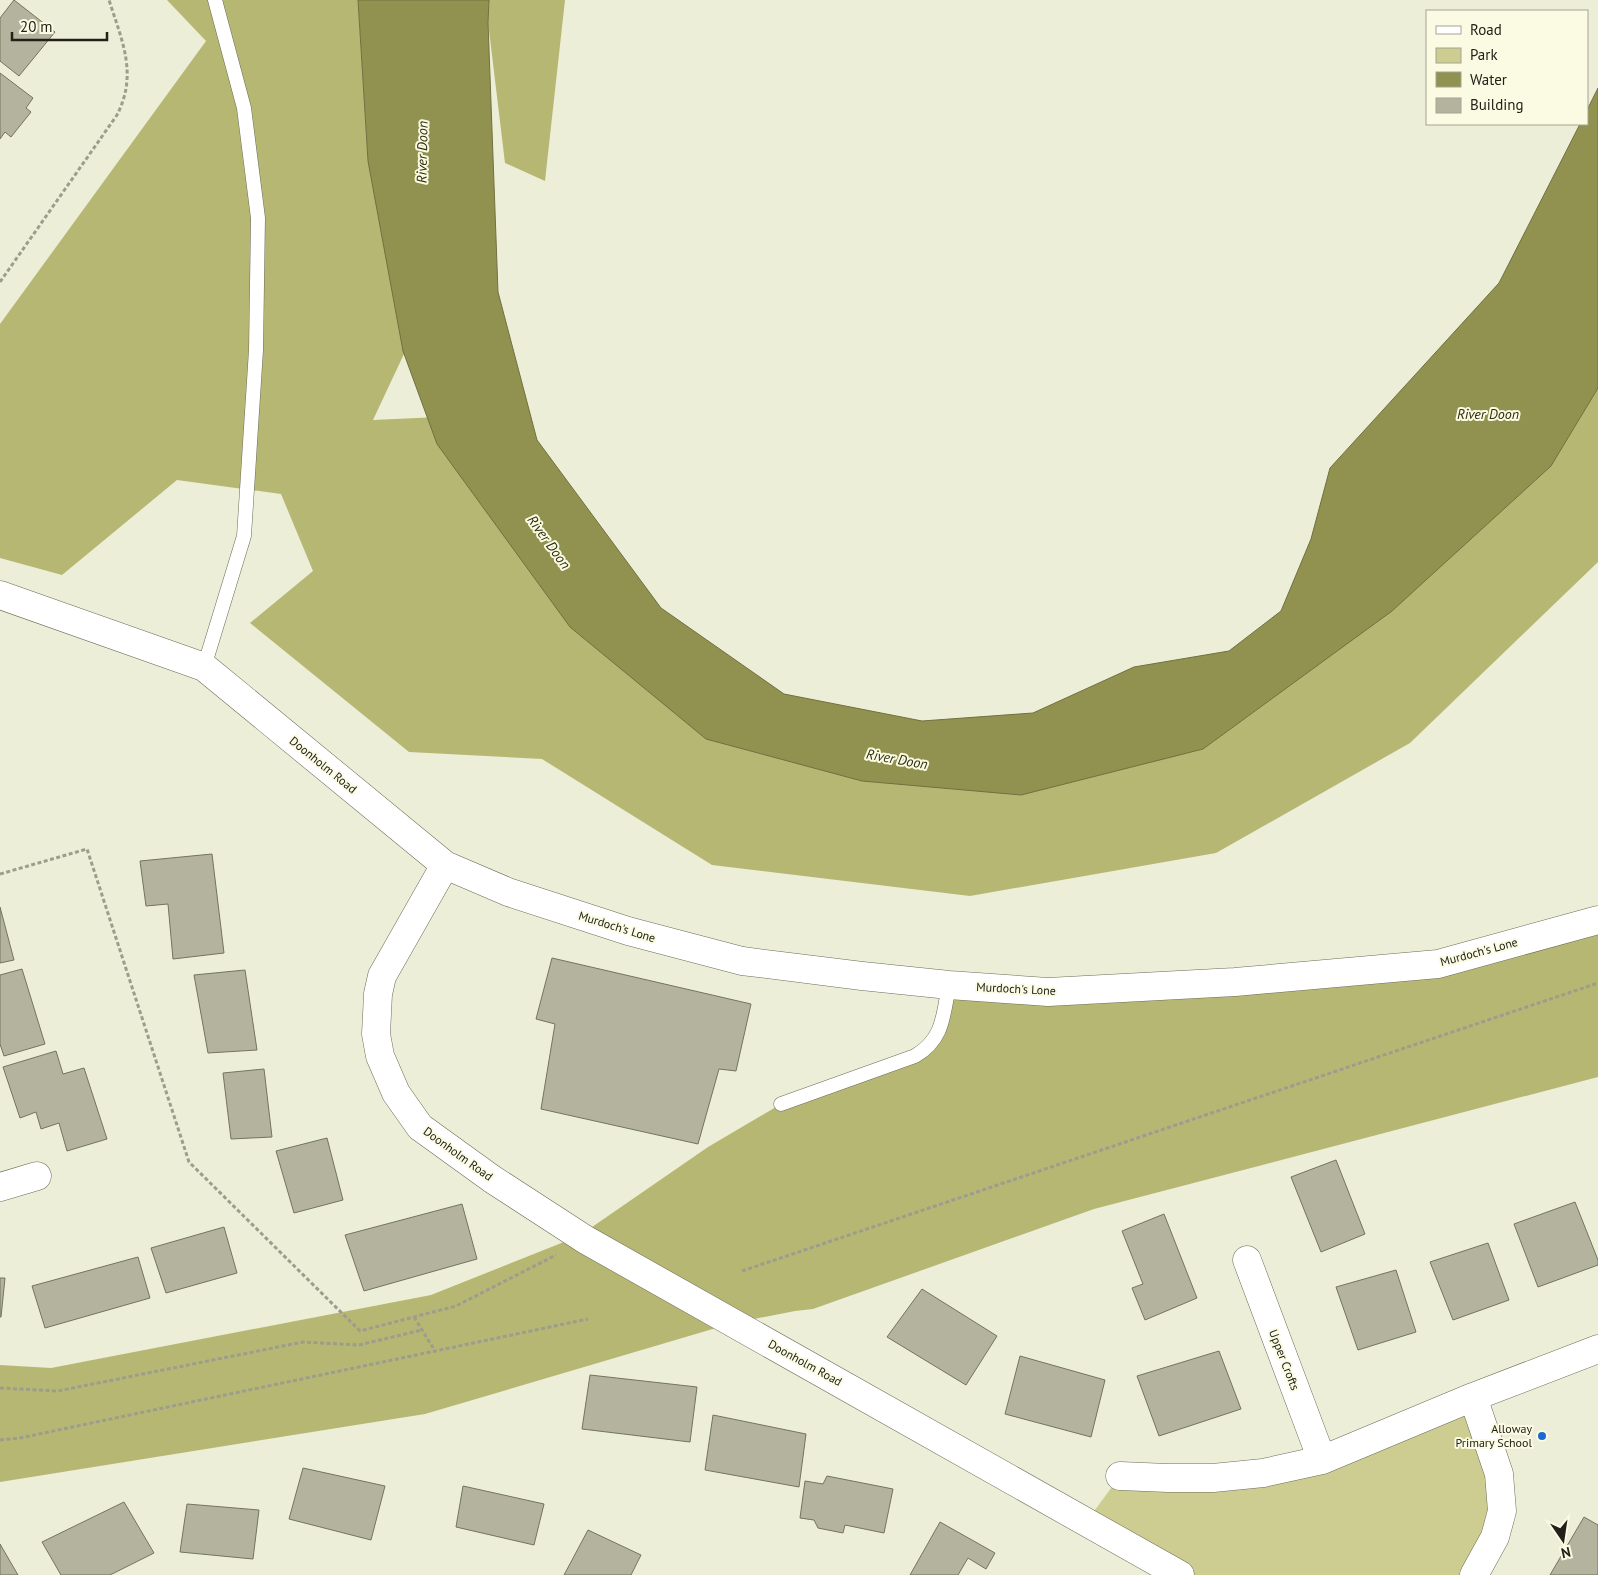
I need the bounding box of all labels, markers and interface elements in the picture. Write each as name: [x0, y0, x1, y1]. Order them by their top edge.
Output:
scale bar: [12, 10, 108, 42]
legend: [1426, 10, 1588, 125]
text: 20 m: [20, 17, 53, 36]
text: Road: [1470, 20, 1502, 39]
text: Park: [1470, 45, 1498, 64]
text: Water: [1470, 70, 1507, 89]
text: Building: [1470, 95, 1524, 114]
water label: River Doon: [412, 121, 432, 183]
water label: River Doon: [1457, 405, 1519, 423]
water label: River Doon: [523, 512, 575, 572]
street label: Doonholm Road: [287, 733, 360, 796]
water label: River Doon: [865, 745, 929, 773]
street label: Murdoch's Lone: [577, 908, 657, 945]
street label: Murdoch's Lone: [1438, 934, 1519, 969]
street label: Murdoch's Lone: [976, 979, 1056, 998]
street label: Doonholm Road: [421, 1123, 496, 1184]
street label: Upper Crofts: [1266, 1327, 1303, 1392]
street label: Doonholm Road: [766, 1336, 845, 1389]
place label: Alloway Primary School: [1456, 1421, 1532, 1450]
marker: Alloway Primary School: [1536, 1430, 1548, 1442]
north arrow: [1538, 1515, 1588, 1565]
text: N: [1559, 1543, 1572, 1562]

